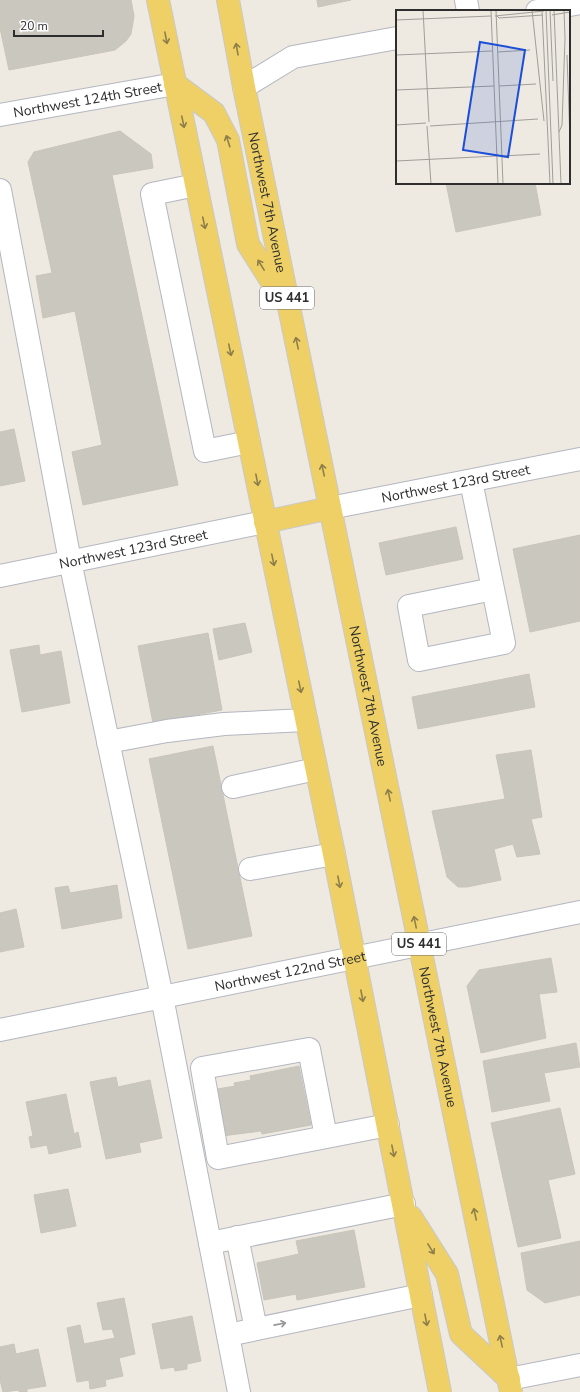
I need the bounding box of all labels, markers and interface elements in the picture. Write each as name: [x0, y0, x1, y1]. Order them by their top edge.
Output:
inset map: [396, 10, 570, 184]
scale bar: [14, 12, 103, 38]
text: 20 m: [20, 18, 48, 34]
one-way arrow: [163, 31, 171, 44]
one-way arrow: [233, 43, 241, 56]
street label: Northwest 124th Street: [12, 77, 164, 122]
one-way arrow: [180, 115, 188, 128]
street label: Northwest 7th Avenue: [244, 130, 291, 274]
one-way arrow: [223, 136, 231, 148]
one-way arrow: [201, 216, 209, 229]
one-way arrow: [257, 259, 265, 271]
road number: US 441: [260, 287, 314, 309]
one-way arrow: [292, 336, 300, 349]
one-way arrow: [227, 344, 235, 357]
street label: Northwest 123rd Street: [380, 460, 532, 507]
one-way arrow: [318, 464, 326, 477]
one-way arrow: [253, 473, 261, 486]
street label: Northwest 123rd Street: [57, 524, 209, 573]
one-way arrow: [270, 553, 278, 566]
street label: Northwest 7th Avenue: [345, 624, 392, 768]
one-way arrow: [296, 681, 304, 694]
one-way arrow: [384, 788, 392, 801]
one-way arrow: [336, 875, 344, 888]
one-way arrow: [410, 916, 418, 929]
road number: US 441: [392, 933, 446, 955]
street label: Northwest 122nd Street: [213, 946, 367, 996]
street label: Northwest 7th Avenue: [415, 965, 462, 1109]
one-way arrow: [359, 990, 367, 1003]
one-way arrow: [390, 1145, 398, 1158]
one-way arrow: [470, 1208, 478, 1221]
one-way arrow: [428, 1243, 436, 1255]
one-way arrow: [423, 1313, 431, 1326]
one-way arrow: [273, 1320, 286, 1328]
one-way arrow: [496, 1335, 504, 1348]

